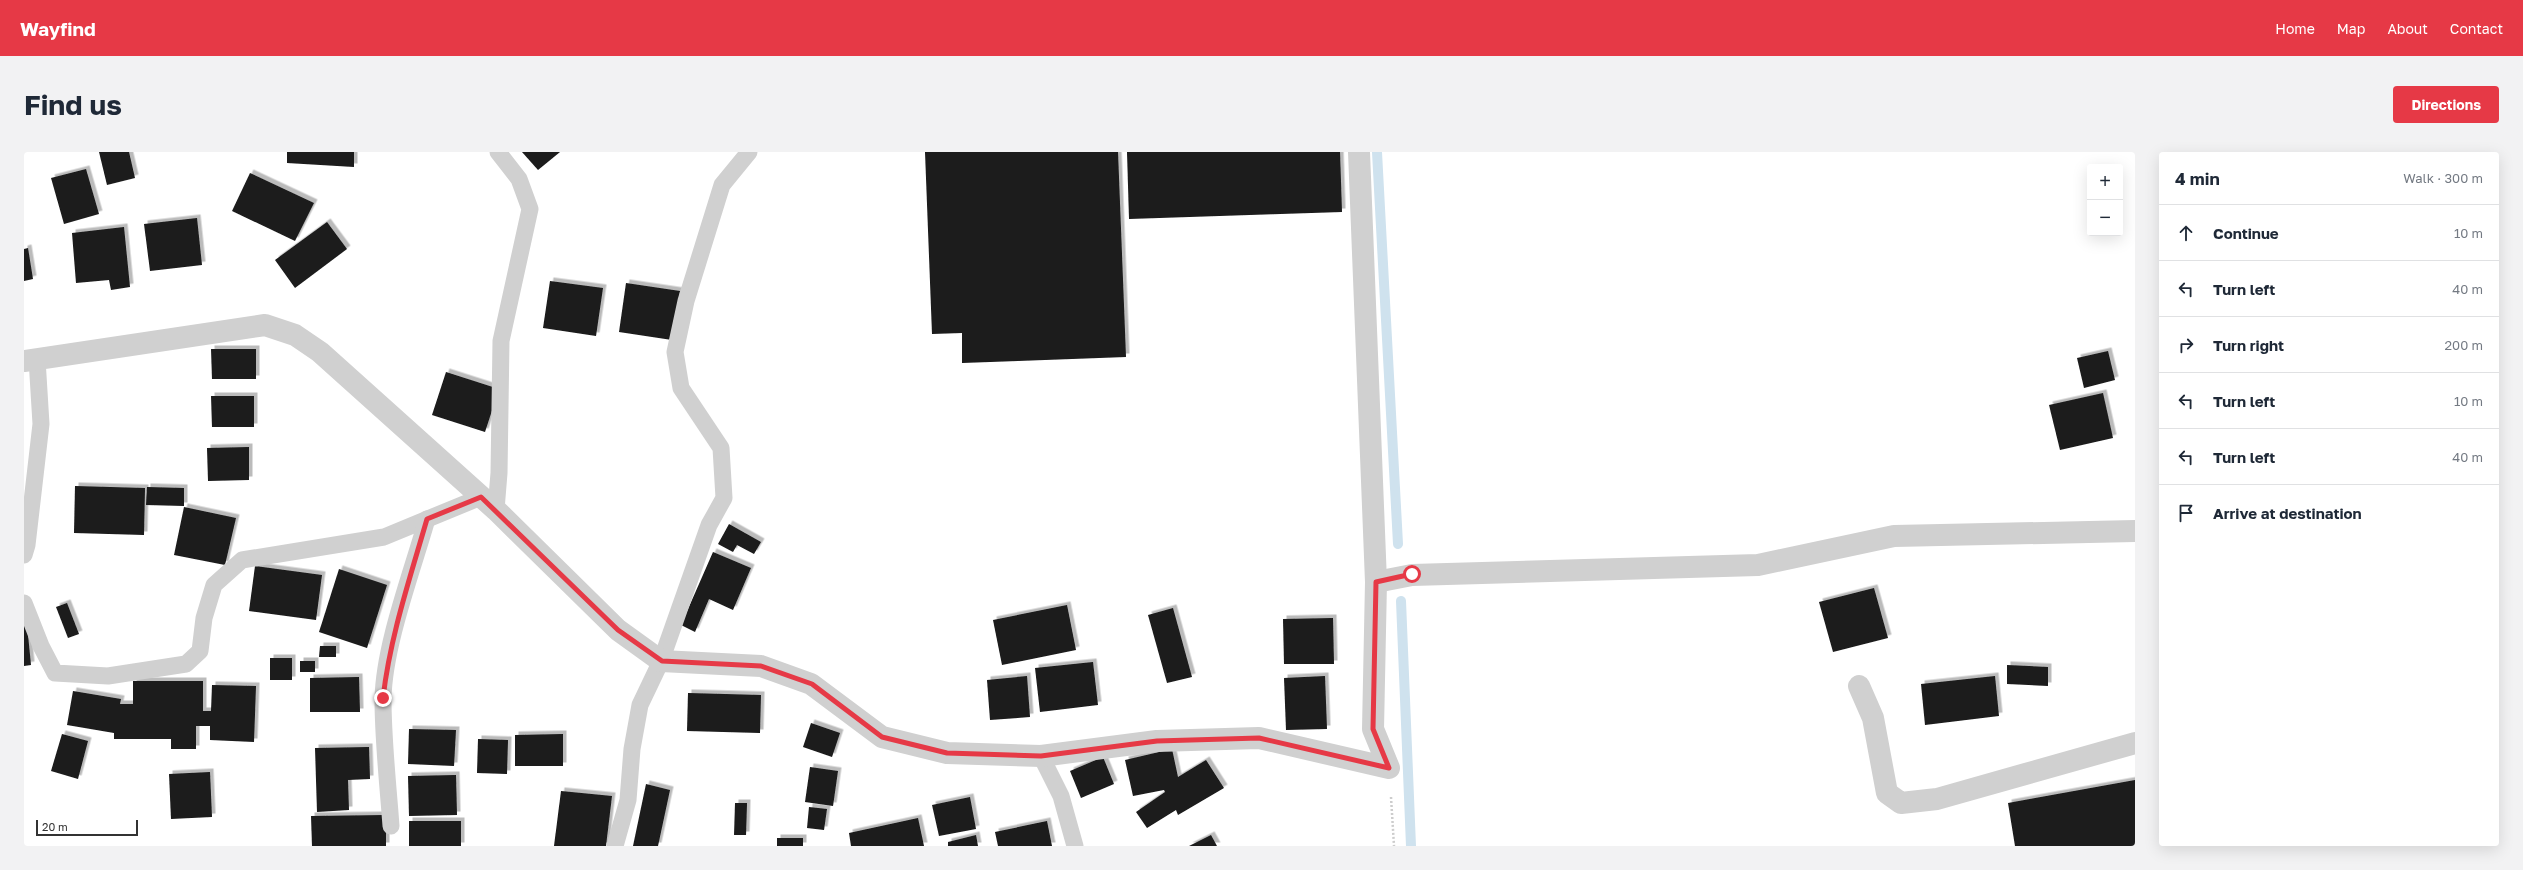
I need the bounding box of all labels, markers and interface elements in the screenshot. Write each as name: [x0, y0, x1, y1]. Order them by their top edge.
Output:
text: Wayfind: [20, 17, 96, 40]
text: Home: [2275, 20, 2315, 37]
text: Map: [2337, 20, 2365, 37]
text: About: [2387, 20, 2428, 37]
text: Contact: [2450, 20, 2503, 37]
button: Directions: [2393, 86, 2499, 123]
text: Find us: [24, 88, 122, 121]
map controls: [2087, 164, 2123, 236]
button: +: [2087, 164, 2123, 200]
text: 4 min: [2175, 168, 2220, 189]
text: Walk · 300 m: [2403, 170, 2483, 186]
button: −: [2087, 200, 2123, 236]
icon: ahead: [2175, 222, 2197, 244]
text: Continue: [2213, 224, 2279, 242]
text: 10 m: [2454, 225, 2483, 241]
icon: left: [2175, 278, 2197, 300]
text: Turn left: [2213, 280, 2275, 298]
text: 40 m: [2452, 281, 2483, 297]
icon: right: [2175, 334, 2197, 356]
text: Turn right: [2213, 336, 2284, 354]
text: 200 m: [2445, 337, 2483, 353]
icon: left: [2175, 390, 2197, 412]
text: Turn left: [2213, 392, 2275, 410]
text: 10 m: [2454, 393, 2483, 409]
icon: left: [2175, 446, 2197, 468]
text: Turn left: [2213, 448, 2275, 466]
text: 40 m: [2452, 449, 2483, 465]
icon: arrive: [2175, 502, 2197, 524]
text: Arrive at destination: [2213, 504, 2362, 522]
route start: [1403, 565, 1421, 583]
route end: [374, 689, 392, 707]
scale bar: [36, 818, 138, 837]
text: 20 m: [42, 820, 68, 833]

